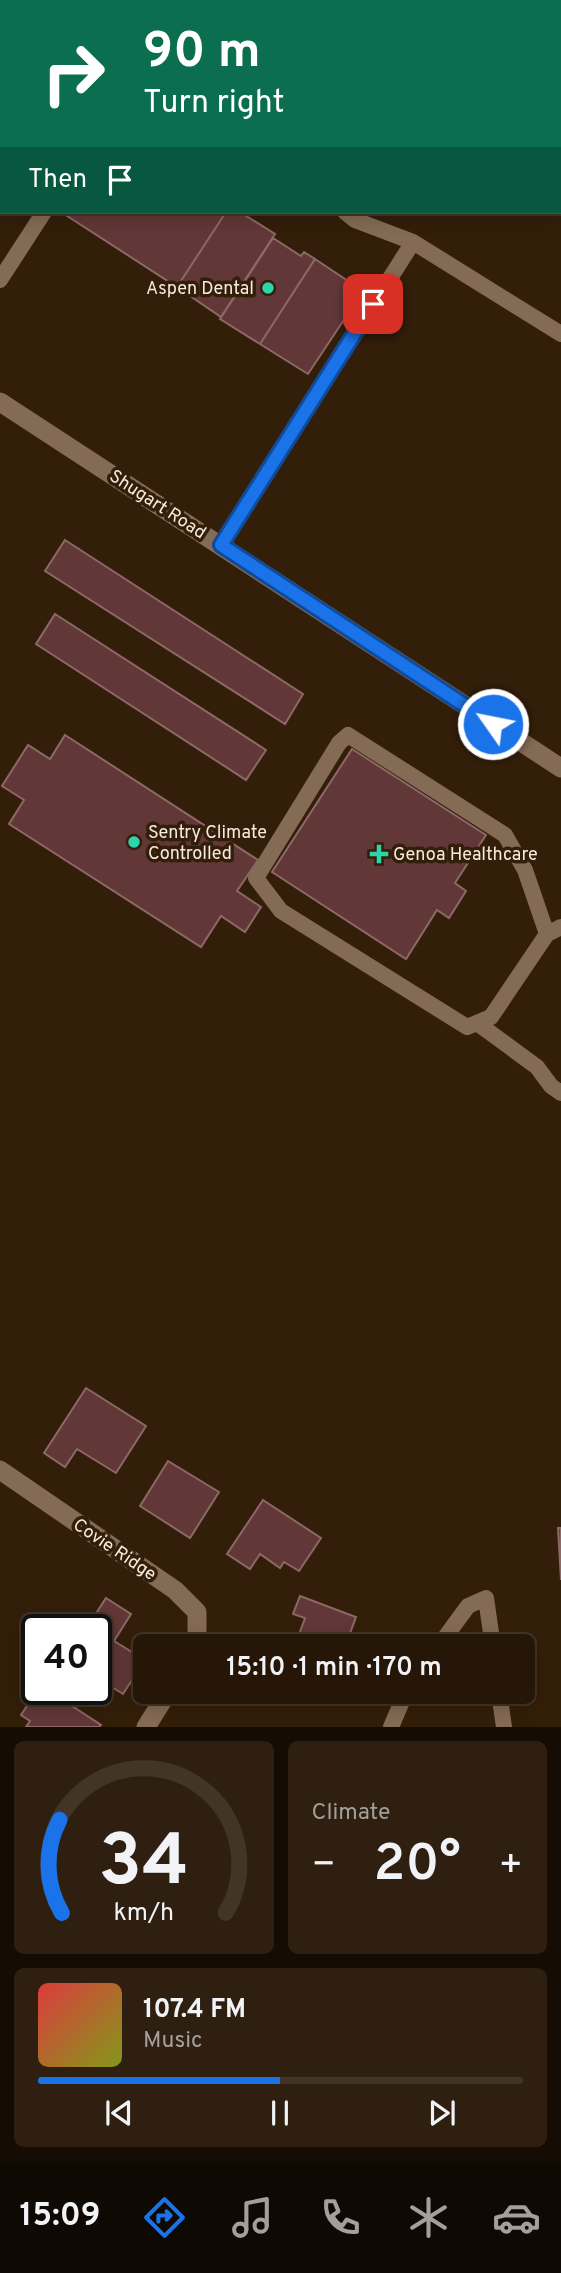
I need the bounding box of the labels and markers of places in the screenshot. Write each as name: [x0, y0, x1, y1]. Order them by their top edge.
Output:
pin: [343, 274, 403, 334]
place label: Aspen Dental: [146, 278, 254, 301]
marker: Aspen Dental: [260, 280, 276, 296]
place label: Sentry Climate Controlled: [148, 822, 267, 866]
marker: Sentry Climate Controlled: [126, 834, 142, 850]
place label: Genoa Healthcare: [393, 844, 538, 867]
marker: Genoa Healthcare: [371, 846, 387, 862]

